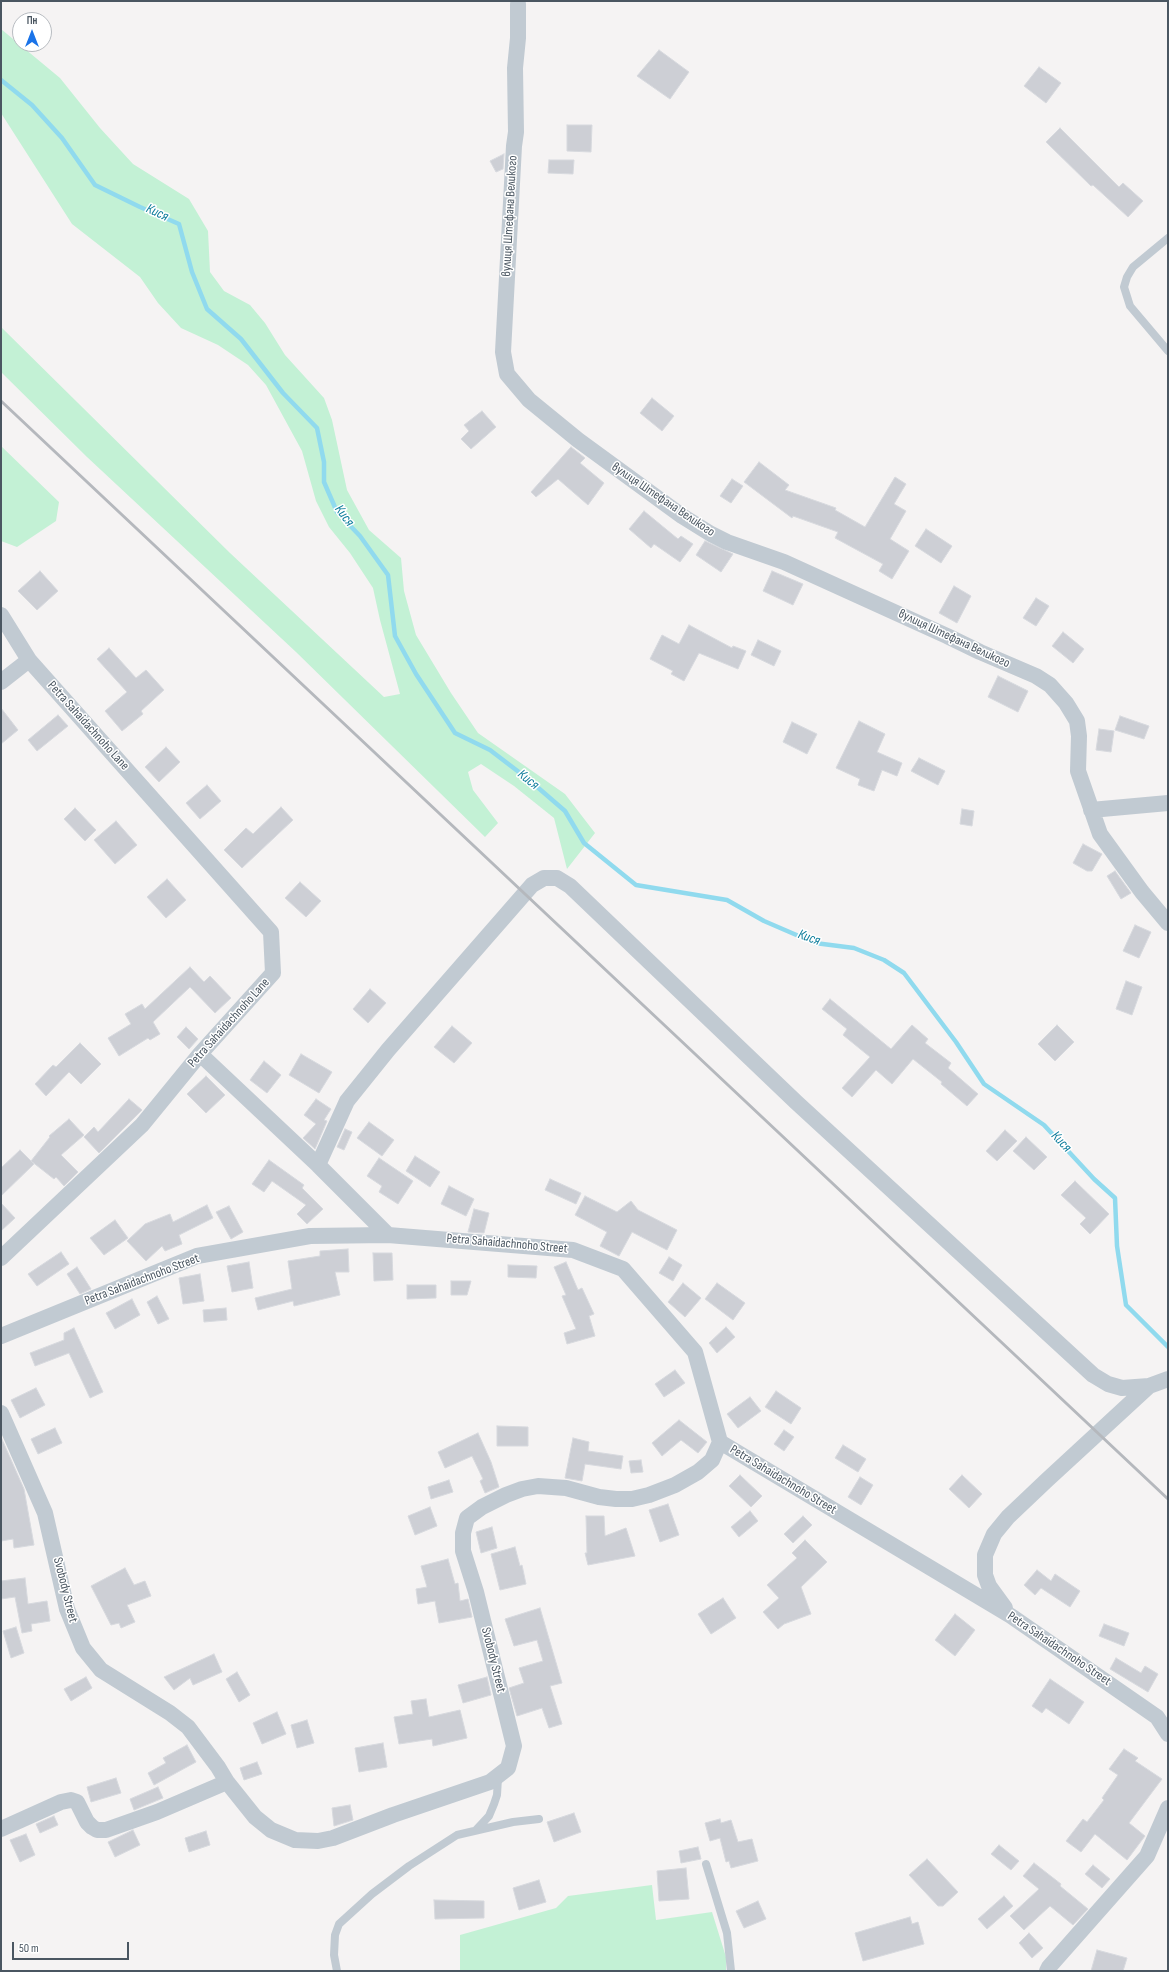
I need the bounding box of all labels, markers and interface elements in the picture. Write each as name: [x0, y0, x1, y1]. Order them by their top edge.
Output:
north arrow: [12, 12, 52, 52]
text: Пн: [27, 14, 37, 27]
street label: вулиця Штефана Великого: [499, 155, 521, 277]
water label: Кися: [143, 201, 171, 225]
street label: вулиця Штефана Великого: [608, 460, 718, 540]
water label: Кися: [330, 502, 358, 530]
street label: вулиця Штефана Великого: [896, 606, 1012, 672]
street label: Petra Sahaidachnoho Lane: [44, 678, 132, 774]
water label: Кися: [514, 766, 542, 794]
water label: Кися: [796, 926, 822, 950]
street label: Petra Sahaidachnoho Lane: [185, 975, 273, 1071]
water label: Кися: [1047, 1128, 1075, 1156]
street label: Petra Sahaidachnoho Street: [446, 1231, 568, 1257]
street label: Petra Sahaidachnoho Street: [83, 1251, 201, 1309]
street label: Petra Sahaidachnoho Street: [727, 1442, 839, 1518]
street label: Svobody Street: [49, 1556, 81, 1624]
street label: Petra Sahaidachnoho Street: [1004, 1609, 1114, 1689]
street label: Svobody Street: [477, 1626, 509, 1694]
scale bar: [14, 1934, 131, 1960]
text: 50 m: [19, 1941, 39, 1956]

